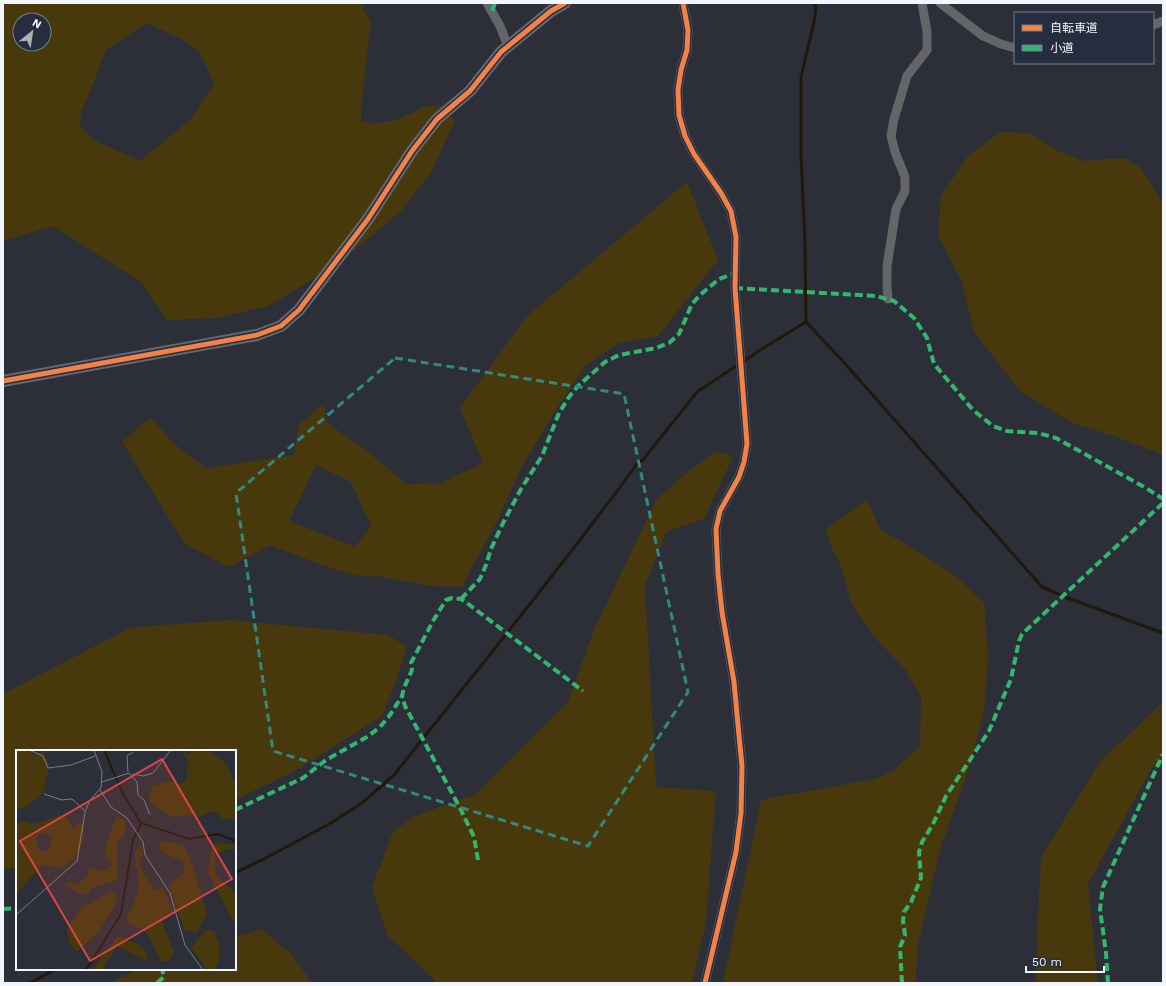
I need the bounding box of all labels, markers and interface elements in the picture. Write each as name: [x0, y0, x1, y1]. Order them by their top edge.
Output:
north arrow: [12, 12, 52, 52]
legend: [1014, 12, 1154, 64]
text: N: [30, 16, 44, 31]
text: 自転車道: [1050, 21, 1098, 35]
text: 小道: [1050, 41, 1074, 55]
inset map: [16, 750, 236, 970]
scale bar: [1026, 948, 1104, 974]
text: 50 m: [1032, 955, 1062, 969]

